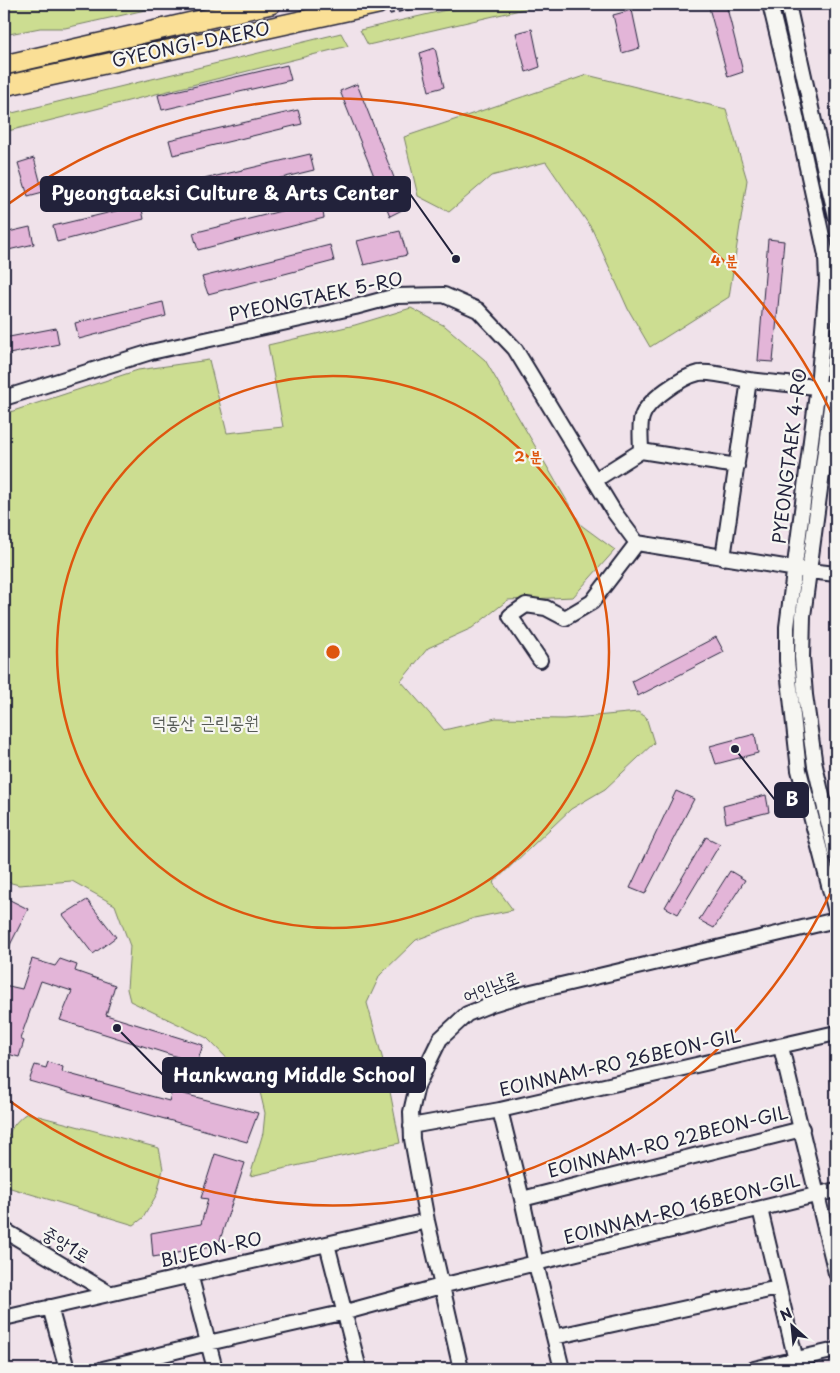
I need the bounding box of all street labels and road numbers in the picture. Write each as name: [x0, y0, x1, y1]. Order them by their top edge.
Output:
street label: GYEONGI-DAERO: [109, 14, 272, 73]
street label: PYEONGTAEK 5-RO: [226, 264, 405, 327]
street label: PYEONGTAEK 4-RO: [764, 366, 813, 545]
street label: 어인남로: [459, 963, 522, 1009]
street label: EOINNAM-RO 26BEON-GIL: [496, 1021, 743, 1102]
street label: EOINNAM-RO 22BEON-GIL: [545, 1098, 791, 1183]
street label: EOINNAM-RO 16BEON-GIL: [561, 1165, 803, 1250]
street label: 중앙1로: [38, 1219, 96, 1269]
street label: BIJEON-RO: [157, 1224, 265, 1273]

